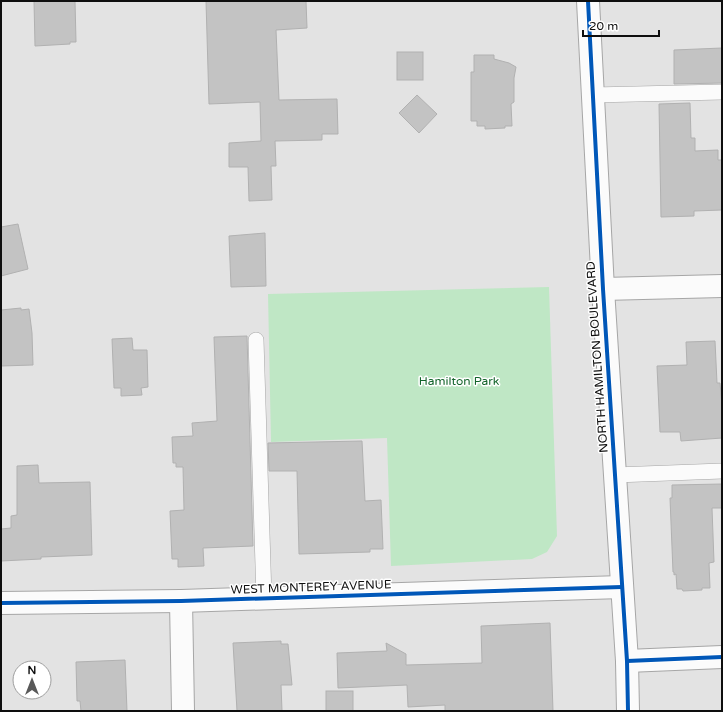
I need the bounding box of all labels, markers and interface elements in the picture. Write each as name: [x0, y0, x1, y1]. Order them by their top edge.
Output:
scale bar: [583, 12, 659, 38]
text: 20 m: [589, 19, 618, 33]
street label: NORTH HAMILTON BOULEVARD: [583, 261, 611, 453]
park label: Hamilton Park: [419, 374, 500, 388]
street label: WEST MONTEREY AVENUE: [230, 577, 392, 597]
north arrow: [12, 660, 52, 700]
text: N: [28, 664, 36, 677]

